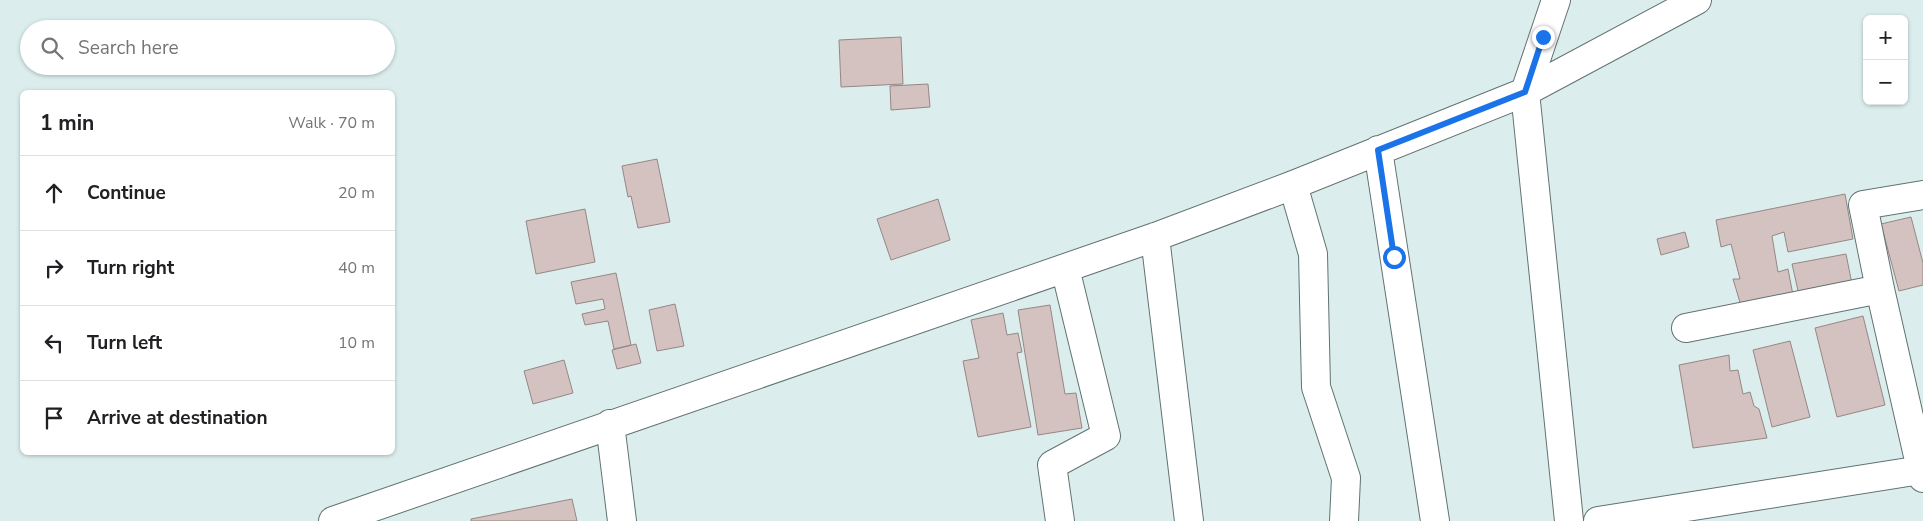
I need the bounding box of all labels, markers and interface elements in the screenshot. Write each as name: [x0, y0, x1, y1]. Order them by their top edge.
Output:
map controls: [1863, 15, 1908, 105]
button: +: [1863, 15, 1908, 60]
search box: [20, 20, 395, 75]
route end: [1532, 26, 1555, 49]
icon: search: [38, 34, 66, 62]
text: Search here: [78, 35, 179, 61]
button: −: [1863, 60, 1908, 105]
text: 1 min: [40, 109, 94, 137]
text: Walk · 70 m: [288, 112, 375, 134]
icon: ahead: [40, 179, 68, 207]
text: Continue: [87, 180, 166, 206]
text: 20 m: [338, 182, 375, 204]
route start: [1383, 246, 1406, 269]
icon: right: [40, 254, 68, 282]
text: Turn right: [87, 255, 174, 281]
text: 40 m: [338, 257, 375, 279]
icon: left: [40, 329, 68, 357]
text: Turn left: [87, 330, 162, 356]
text: 10 m: [338, 332, 375, 354]
icon: arrive: [40, 404, 68, 432]
text: Arrive at destination: [87, 405, 268, 431]

